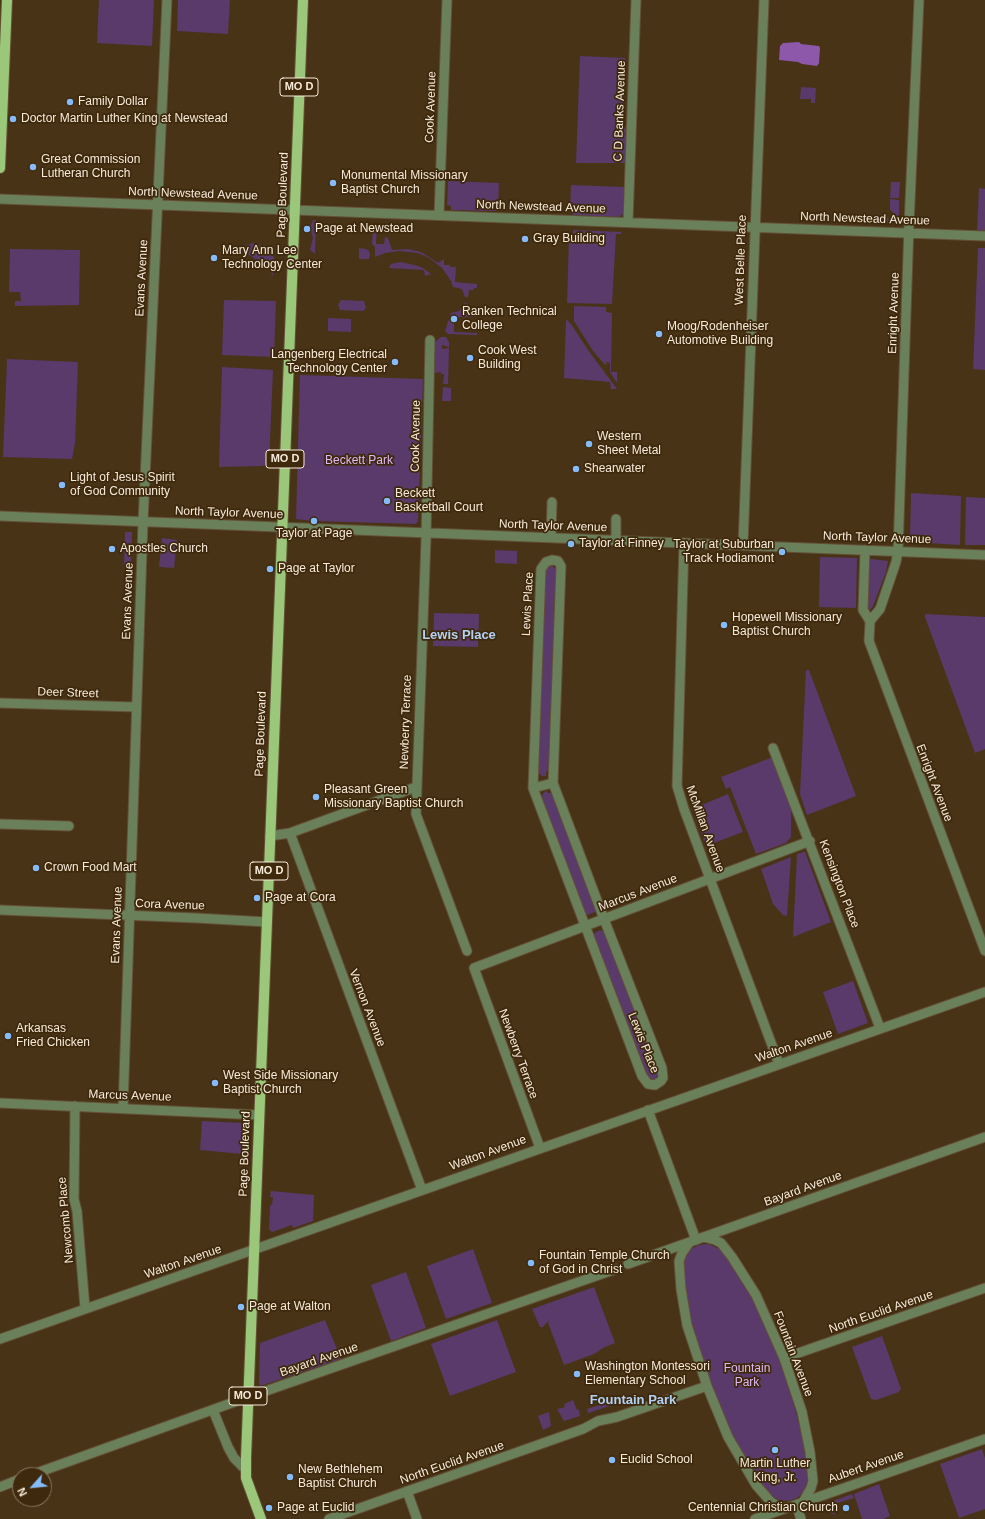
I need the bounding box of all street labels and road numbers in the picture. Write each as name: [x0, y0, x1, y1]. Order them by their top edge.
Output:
street label: C D Banks Avenue: [611, 60, 629, 162]
street label: Cook Avenue: [423, 71, 439, 143]
road number: MO D: [280, 78, 318, 96]
street label: Page Boulevard: [274, 152, 292, 238]
street label: North Newstead Avenue: [128, 185, 258, 203]
street label: North Newstead Avenue: [476, 198, 606, 216]
street label: North Newstead Avenue: [800, 210, 930, 228]
street label: West Belle Place: [732, 215, 750, 305]
street label: Evans Avenue: [133, 239, 151, 317]
street label: Enright Avenue: [885, 272, 903, 354]
street label: Cook Avenue: [408, 400, 424, 472]
road number: MO D: [266, 450, 304, 468]
street label: North Taylor Avenue: [175, 504, 283, 522]
street label: North Taylor Avenue: [499, 517, 607, 535]
street label: North Taylor Avenue: [823, 529, 931, 547]
street label: Evans Avenue: [119, 562, 137, 640]
street label: Lewis Place: [519, 572, 537, 636]
street label: Newberry Terrace: [397, 674, 415, 770]
street label: Deer Street: [37, 685, 99, 701]
street label: Page Boulevard: [252, 691, 270, 777]
street label: Enright Avenue: [913, 742, 955, 824]
street label: McMillan Avenue: [683, 784, 727, 874]
street label: Kensington Place: [816, 838, 862, 930]
road number: MO D: [250, 862, 288, 880]
street label: Marcus Avenue: [597, 871, 679, 915]
street label: Evans Avenue: [108, 886, 126, 964]
street label: Cora Avenue: [135, 897, 205, 913]
street label: Vernon Avenue: [346, 967, 388, 1049]
street label: Newberry Terrace: [495, 1007, 541, 1101]
street label: Lewis Place: [624, 1011, 662, 1075]
street label: Walton Avenue: [753, 1026, 835, 1066]
street label: Marcus Avenue: [88, 1087, 172, 1105]
street label: Page Boulevard: [236, 1111, 254, 1197]
street label: Walton Avenue: [448, 1132, 528, 1174]
street label: Bayard Avenue: [762, 1168, 844, 1210]
street label: Newcomb Place: [55, 1176, 77, 1264]
street label: Walton Avenue: [142, 1242, 224, 1282]
street label: North Euclid Avenue: [827, 1287, 935, 1337]
street label: Fountain Avenue: [770, 1309, 816, 1399]
street label: Bayard Avenue: [278, 1340, 360, 1380]
road number: MO D: [229, 1387, 267, 1405]
street label: North Euclid Avenue: [398, 1438, 506, 1488]
street label: Aubert Avenue: [826, 1447, 906, 1487]

